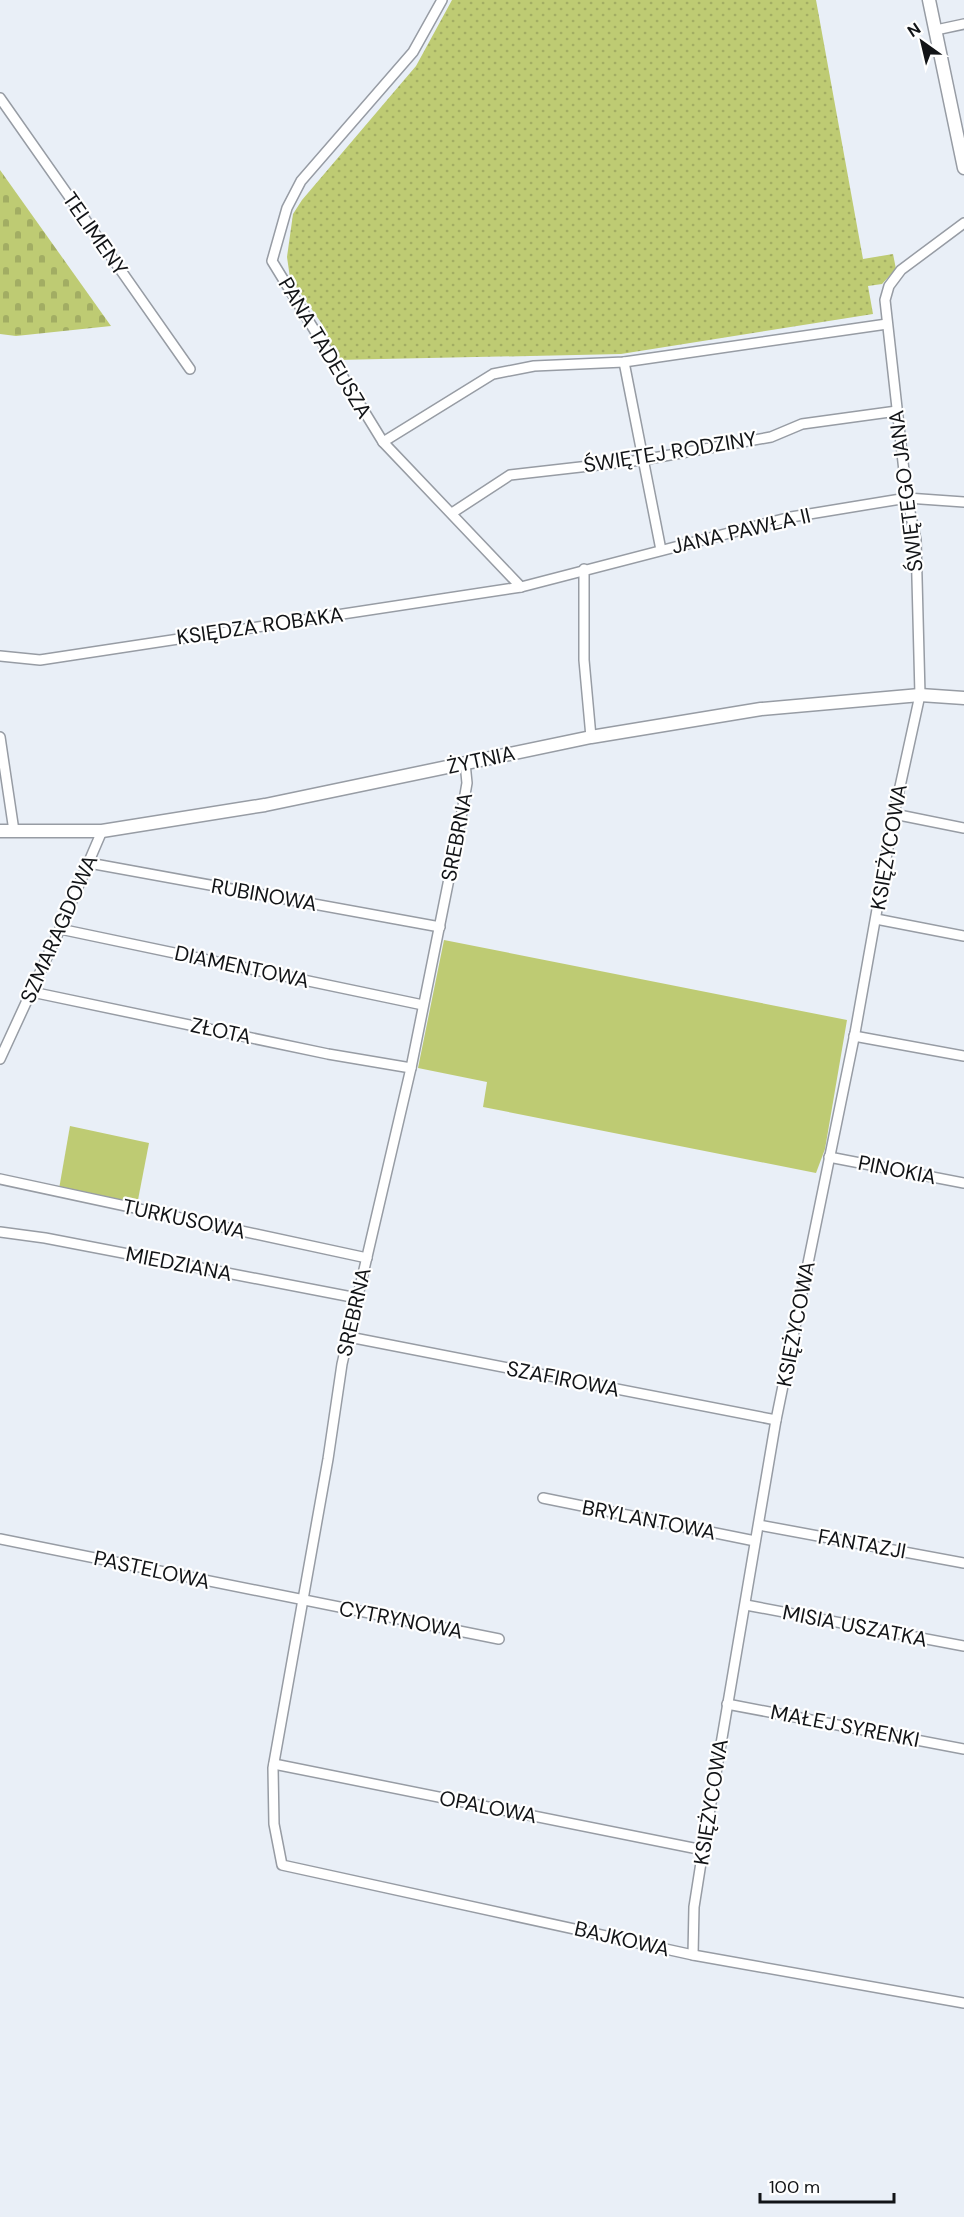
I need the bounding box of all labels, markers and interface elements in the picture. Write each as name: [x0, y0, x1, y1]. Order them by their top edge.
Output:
north arrow: [892, 12, 952, 72]
text: N: [903, 18, 925, 42]
street label: TELIMENY: [56, 187, 134, 281]
street label: PANA TADEUSZA: [272, 272, 378, 424]
street label: ŚWIĘTEGO JANA: [882, 409, 930, 573]
street label: ŚWIĘTEJ RODZINY: [581, 424, 759, 480]
street label: JANA PAWŁA II: [669, 501, 813, 561]
street label: KSIĘDZA ROBAKA: [175, 600, 345, 652]
street label: ŻYTNIA: [444, 739, 518, 781]
street label: KSIĘŻYCOWA: [864, 782, 914, 912]
street label: SREBRNA: [435, 790, 479, 884]
street label: SZMARAGDOWA: [14, 850, 104, 1008]
street label: RUBINOWA: [209, 872, 319, 918]
street label: DIAMENTOWA: [172, 939, 312, 995]
street label: ZŁOTA: [188, 1011, 254, 1051]
street label: PINOKIA: [856, 1149, 938, 1191]
street label: TURKUSOWA: [120, 1192, 248, 1246]
street label: MIEDZIANA: [124, 1240, 235, 1288]
street label: KSIĘŻYCOWA: [770, 1259, 822, 1389]
street label: SREBRNA: [330, 1265, 378, 1359]
street label: SZAFIROWA: [504, 1354, 622, 1404]
street label: BRYLANTOWA: [580, 1493, 718, 1547]
street label: FANTAZJI: [816, 1522, 908, 1566]
street label: PASTELOWA: [91, 1544, 213, 1596]
street label: CYTRYNOWA: [337, 1594, 465, 1646]
street label: MISIA USZATKA: [780, 1598, 930, 1654]
street label: MAŁEJ SYRENKI: [768, 1698, 922, 1754]
street label: KSIĘŻYCOWA: [687, 1737, 735, 1867]
street label: OPALOWA: [437, 1784, 539, 1830]
street label: BAJKOWA: [572, 1914, 672, 1964]
scale bar: [760, 2166, 894, 2204]
text: 100 m: [769, 2175, 820, 2199]

